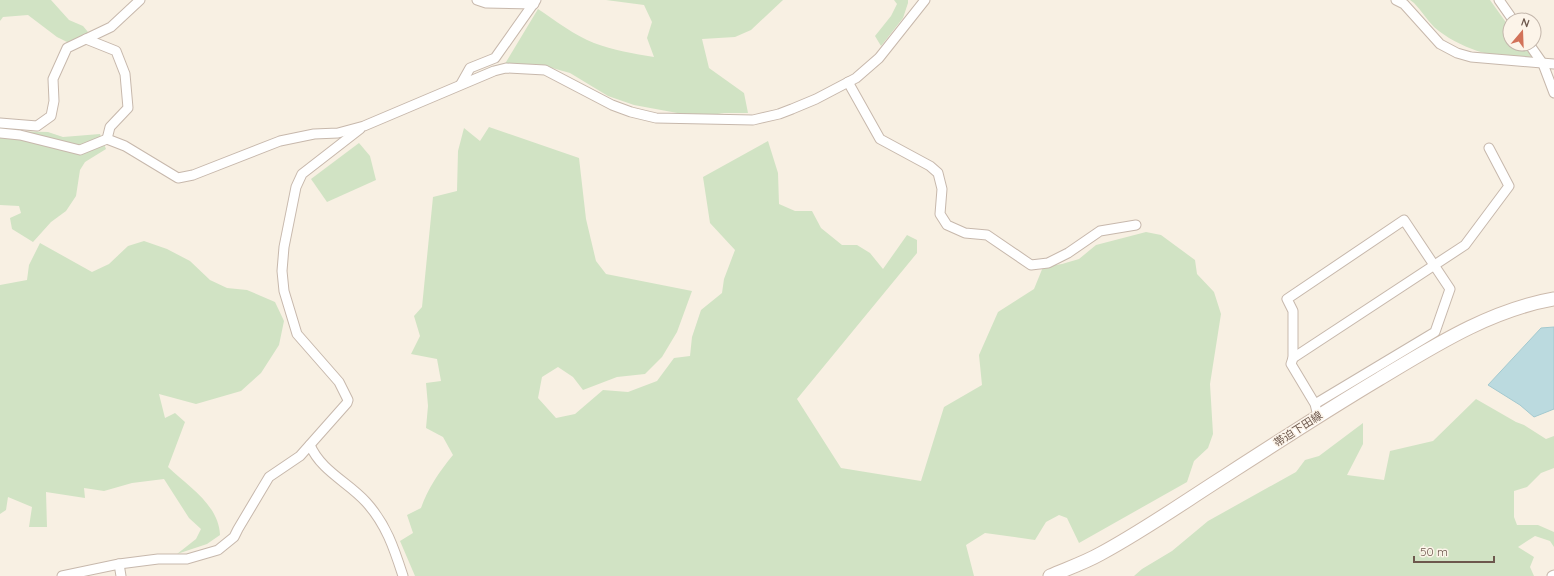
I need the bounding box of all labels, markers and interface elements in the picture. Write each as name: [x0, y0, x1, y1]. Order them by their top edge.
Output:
north arrow: [1502, 12, 1542, 52]
text: N: [1519, 15, 1531, 30]
street label: 帯迫下田線: [1271, 408, 1325, 450]
scale bar: [1414, 538, 1494, 564]
text: 50 m: [1420, 544, 1448, 559]

